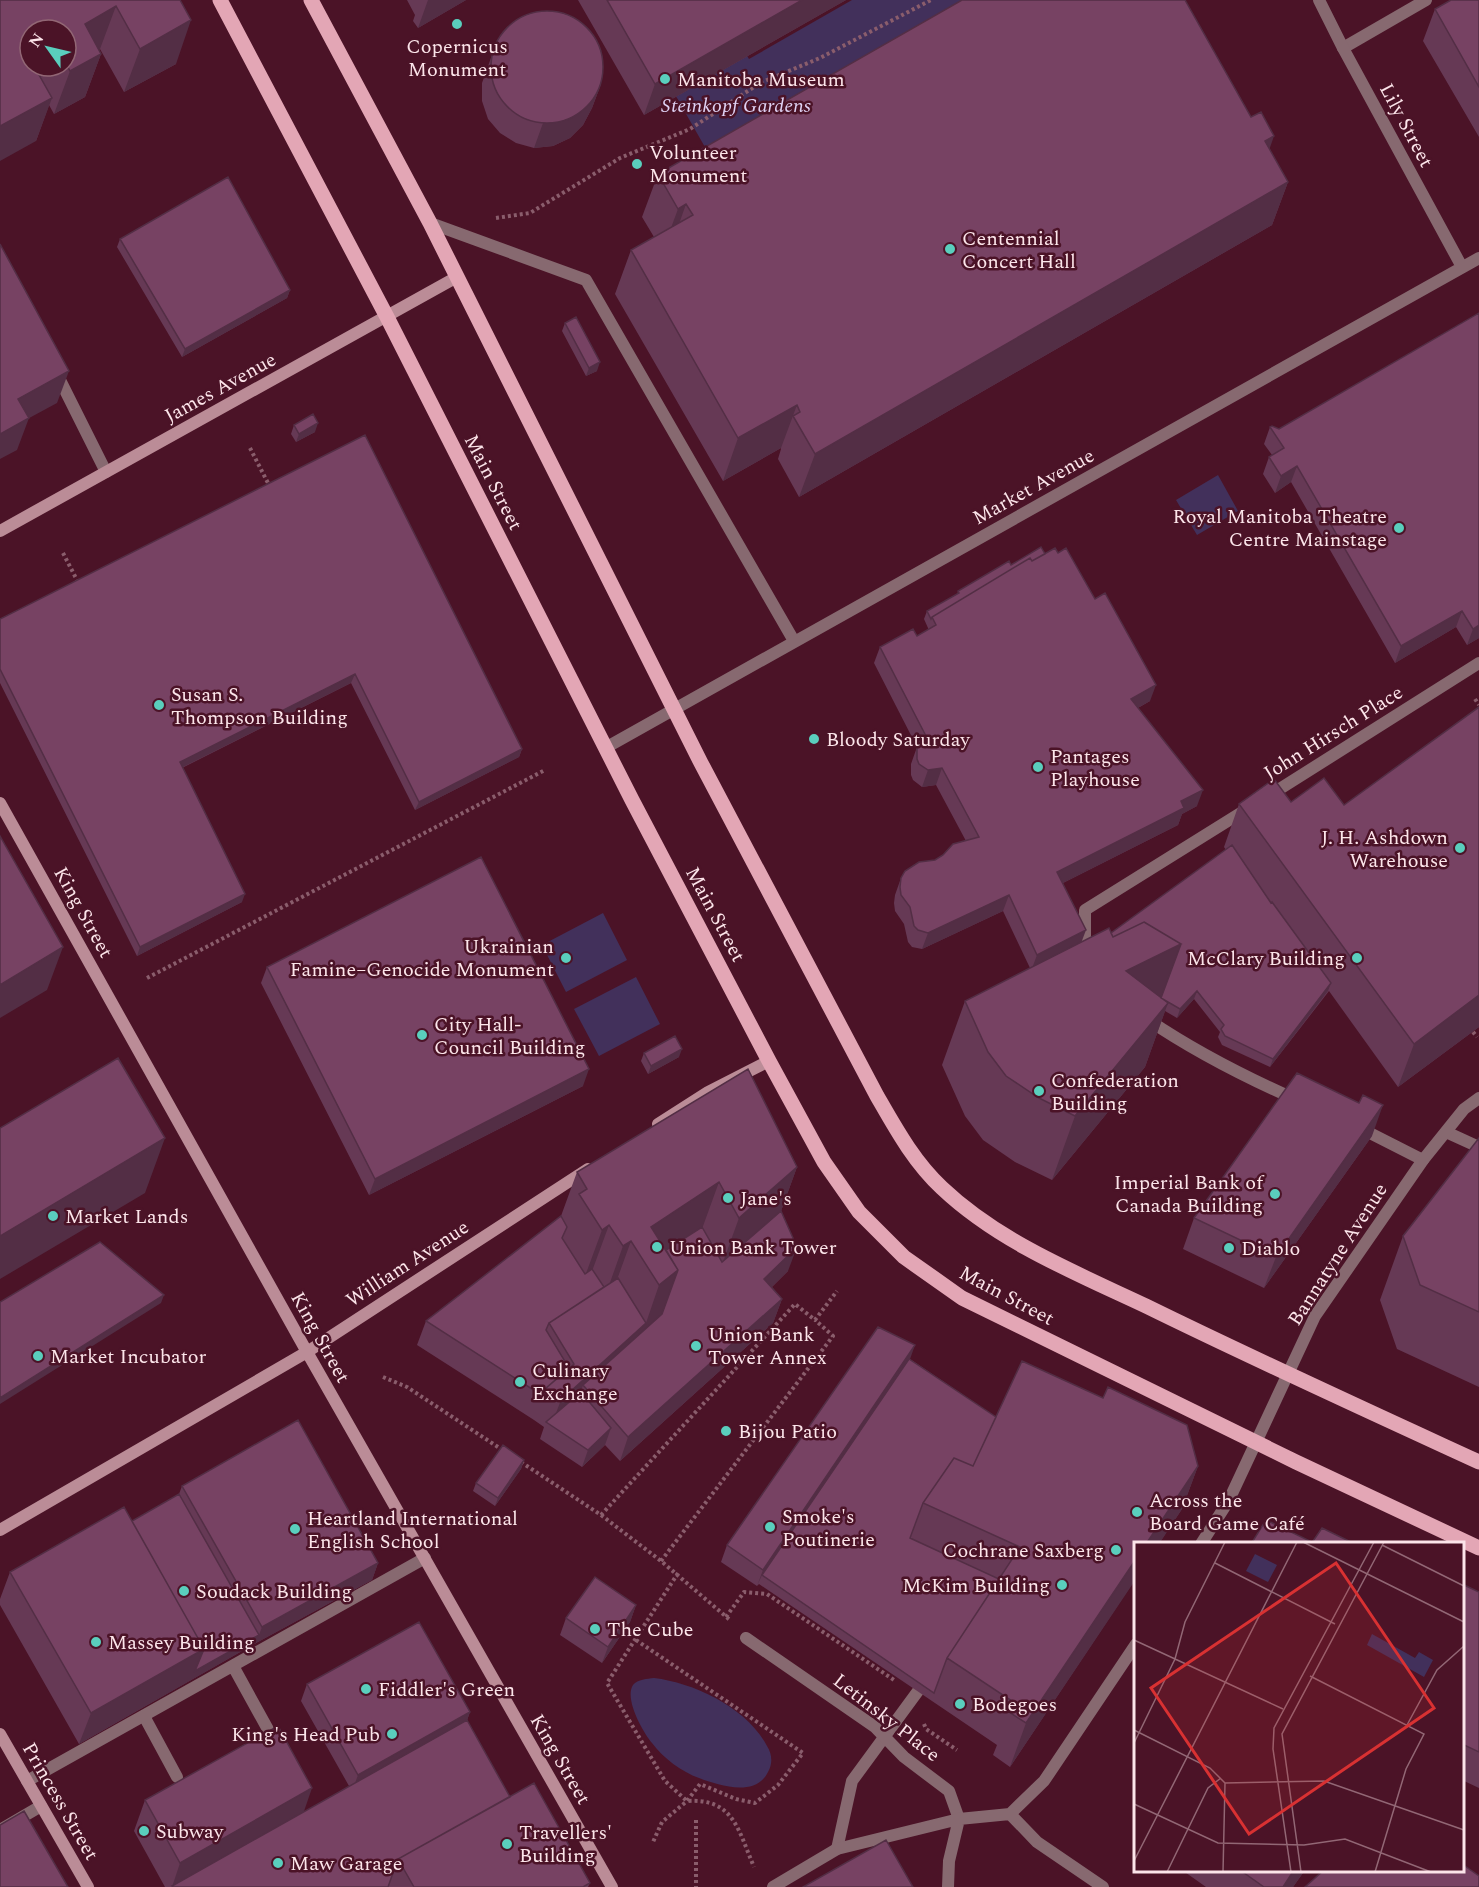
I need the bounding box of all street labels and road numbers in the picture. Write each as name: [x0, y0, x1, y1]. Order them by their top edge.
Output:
street label: Lily Street: [1371, 78, 1441, 173]
street label: James Avenue: [159, 345, 282, 431]
street label: Main Street: [456, 429, 530, 536]
street label: Market Avenue: [967, 441, 1100, 533]
street label: John Hirsch Place: [1258, 678, 1409, 788]
street label: King Street: [46, 861, 121, 964]
street label: Main Street: [677, 861, 753, 968]
street label: Bannatyne Avenue: [1280, 1177, 1395, 1332]
street label: William Avenue: [340, 1213, 475, 1315]
street label: Main Street: [953, 1258, 1060, 1334]
street label: King Street: [283, 1286, 358, 1389]
street label: Letinsky Place: [826, 1666, 947, 1769]
street label: King Street: [522, 1709, 598, 1810]
street label: Princess Street: [14, 1737, 106, 1866]

